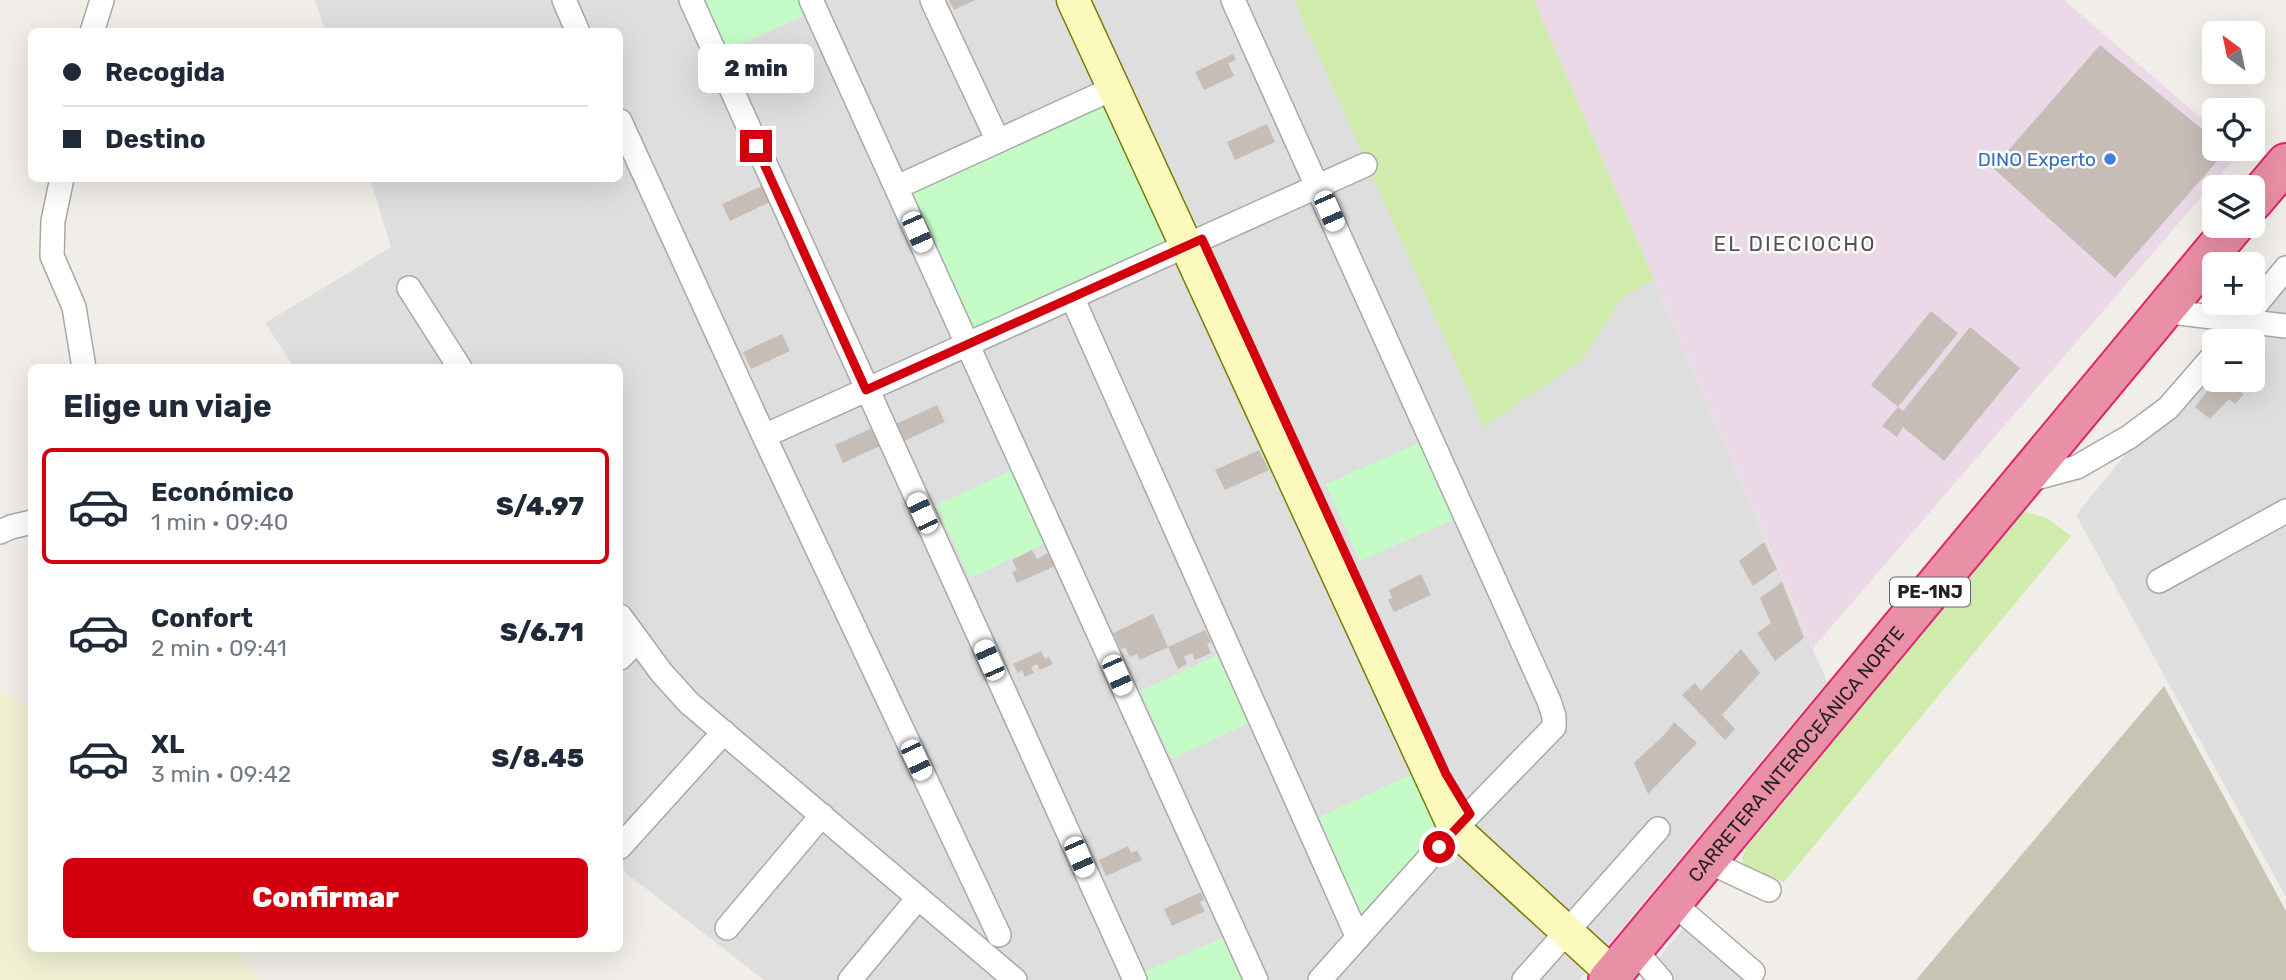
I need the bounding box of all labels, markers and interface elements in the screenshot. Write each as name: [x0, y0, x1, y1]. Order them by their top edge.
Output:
north arrow: [2202, 21, 2264, 84]
map controls: [2202, 21, 2265, 392]
callout: 2 min: [698, 44, 814, 94]
text: 2 min: [724, 54, 788, 82]
text: Recogida: [105, 57, 225, 88]
button: locate: [2202, 98, 2265, 161]
text: Destino: [105, 124, 206, 155]
route end: [740, 130, 772, 162]
place label: DINO Experto: [1978, 148, 2096, 171]
marker: DINO Experto: [2102, 151, 2118, 167]
button: layers: [2202, 175, 2265, 238]
car: [1311, 188, 1348, 234]
car: [899, 209, 936, 255]
district label: EL DIECIOCHO: [1713, 231, 1877, 256]
button: +: [2202, 252, 2265, 315]
button: −: [2202, 329, 2265, 392]
text: Elige un viaje: [63, 387, 272, 425]
icon: car: [67, 475, 130, 538]
text: Económico: [151, 477, 294, 508]
car: [904, 490, 941, 536]
text: S/4.97: [496, 491, 584, 522]
text: 1 min · 09:40: [151, 508, 288, 536]
road number: PE-1NJ: [1890, 578, 1970, 606]
icon: car: [67, 601, 130, 664]
text: Confort: [151, 603, 253, 634]
text: S/6.71: [500, 617, 584, 648]
street label: CARRETERA INTEROCEÁNICA NORTE: [1683, 621, 1909, 886]
text: 2 min · 09:41: [151, 634, 287, 662]
car: [971, 637, 1008, 683]
car: [1099, 652, 1136, 698]
icon: car: [67, 727, 130, 790]
text: XL: [151, 729, 184, 760]
car: [898, 737, 935, 783]
text: S/8.45: [492, 743, 584, 774]
text: 3 min · 09:42: [151, 760, 291, 788]
route start: [1423, 831, 1455, 863]
car: [1061, 834, 1098, 880]
button: Confirmar: [63, 858, 588, 938]

